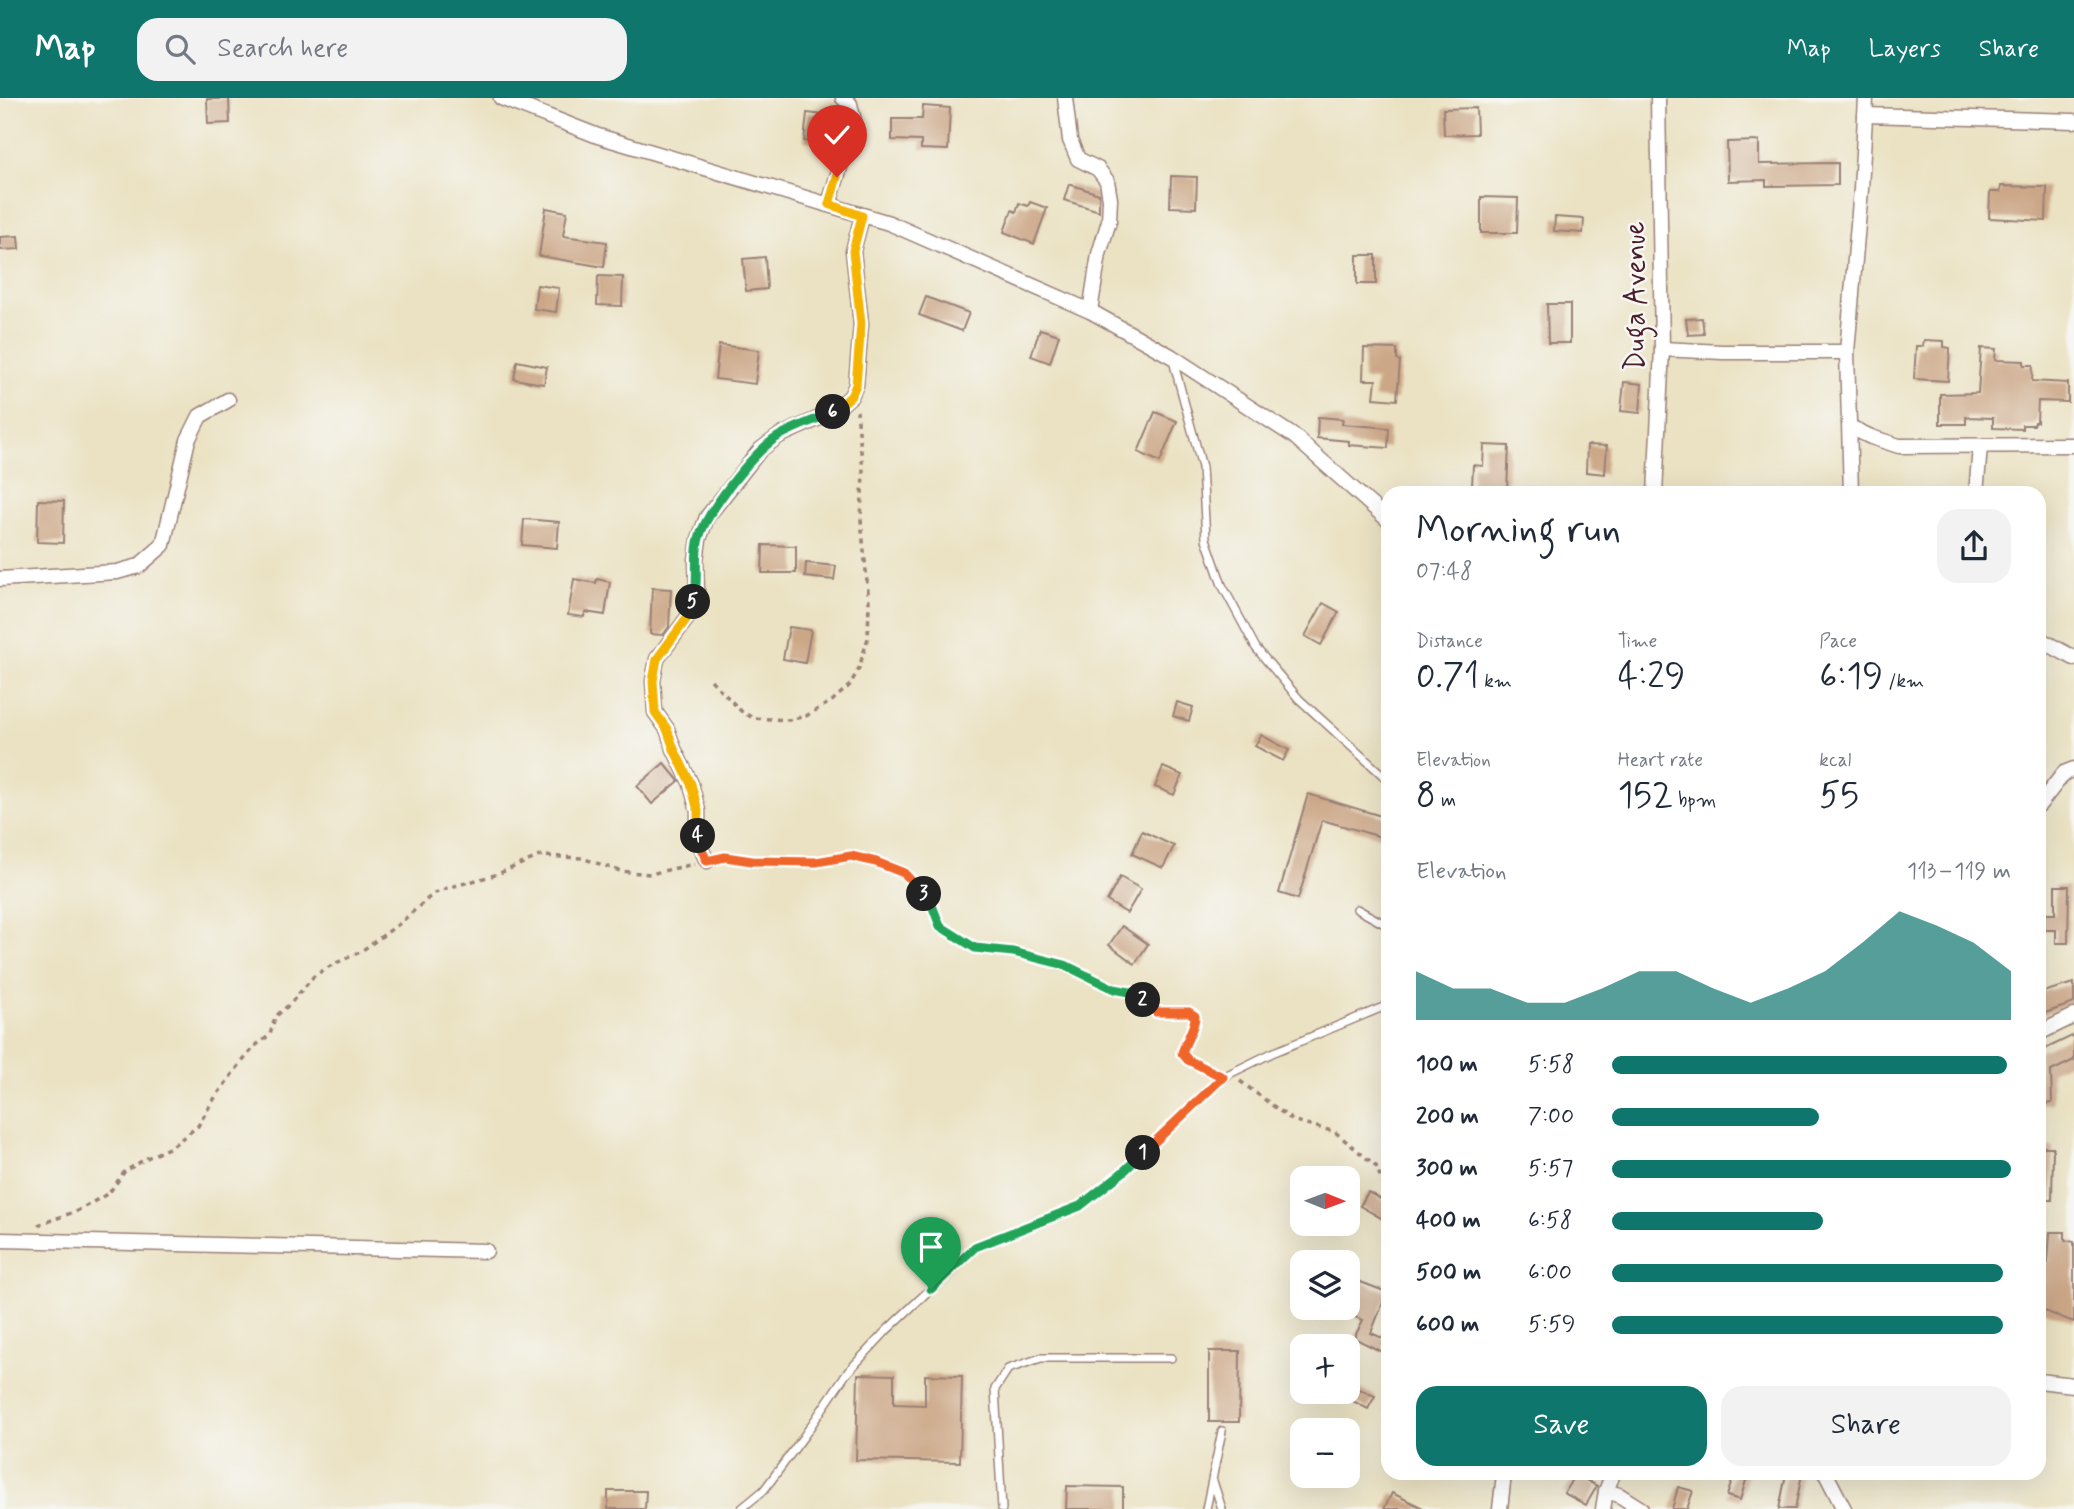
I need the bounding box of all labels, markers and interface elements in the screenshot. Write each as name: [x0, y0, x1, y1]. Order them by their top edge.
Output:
search box: [137, 18, 627, 81]
text: Map: [35, 27, 95, 71]
icon: search: [161, 30, 199, 68]
text: Search here: [217, 32, 348, 66]
text: Map: [1787, 34, 1831, 65]
text: Layers: [1869, 34, 1941, 65]
text: Share: [1979, 34, 2039, 65]
pin: [807, 105, 867, 177]
icon: check: [818, 116, 856, 154]
street label: Duga Avenue: [1618, 221, 1658, 371]
pin: 6: [816, 394, 850, 430]
text: 6: [828, 399, 837, 424]
text: Morning run: [1416, 506, 1621, 555]
button: share: [1937, 509, 2011, 583]
text: 07:48: [1416, 557, 1473, 587]
pin: 5: [676, 584, 710, 620]
text: 5: [687, 589, 698, 614]
text: Distance: [1416, 629, 1483, 654]
text: Time: [1618, 629, 1657, 654]
text: Pace: [1819, 629, 1857, 654]
text: 0.71: [1416, 654, 1479, 700]
text: 4:29: [1618, 654, 1685, 700]
text: 6:19: [1819, 654, 1883, 700]
text: km: [1479, 669, 1512, 694]
text: /km: [1883, 669, 1924, 694]
text: Elevation: [1416, 748, 1491, 773]
text: Heart rate: [1618, 748, 1703, 773]
text: kcal: [1819, 748, 1851, 773]
text: 8: [1416, 773, 1436, 819]
text: 152: [1618, 773, 1673, 819]
text: 55: [1819, 773, 1859, 819]
text: m: [1436, 788, 1456, 813]
text: bpm: [1673, 788, 1716, 813]
pin: 4: [680, 818, 716, 854]
text: 4: [692, 823, 703, 848]
text: Elevation: [1416, 857, 1507, 887]
text: 113–119 m: [1907, 857, 2011, 887]
pin: 3: [906, 876, 942, 912]
text: 3: [919, 881, 928, 906]
pin: 2: [1126, 982, 1160, 1018]
text: 2: [1138, 987, 1147, 1012]
text: 100 m: [1416, 1050, 1478, 1080]
text: 5:58: [1528, 1050, 1574, 1080]
text: 200 m: [1416, 1102, 1479, 1132]
text: 7:00: [1528, 1102, 1574, 1132]
pin: 1: [1126, 1136, 1160, 1170]
text: 1: [1138, 1140, 1147, 1165]
text: 300 m: [1416, 1154, 1478, 1184]
text: 5:57: [1528, 1154, 1573, 1184]
north arrow: [1290, 1166, 1360, 1236]
map controls: [1290, 1166, 1360, 1488]
text: 400 m: [1416, 1206, 1481, 1236]
text: 6:58: [1528, 1206, 1572, 1236]
pin: [901, 1217, 961, 1289]
icon: arrive: [912, 1228, 950, 1266]
button: layers: [1290, 1250, 1360, 1320]
text: 500 m: [1416, 1258, 1481, 1288]
text: 6:00: [1528, 1258, 1572, 1288]
text: 600 m: [1416, 1310, 1479, 1340]
text: 5:59: [1528, 1310, 1575, 1340]
button: +: [1290, 1334, 1360, 1404]
button: Save: [1416, 1386, 1707, 1466]
button: Share: [1721, 1386, 2011, 1466]
button: −: [1290, 1418, 1360, 1488]

